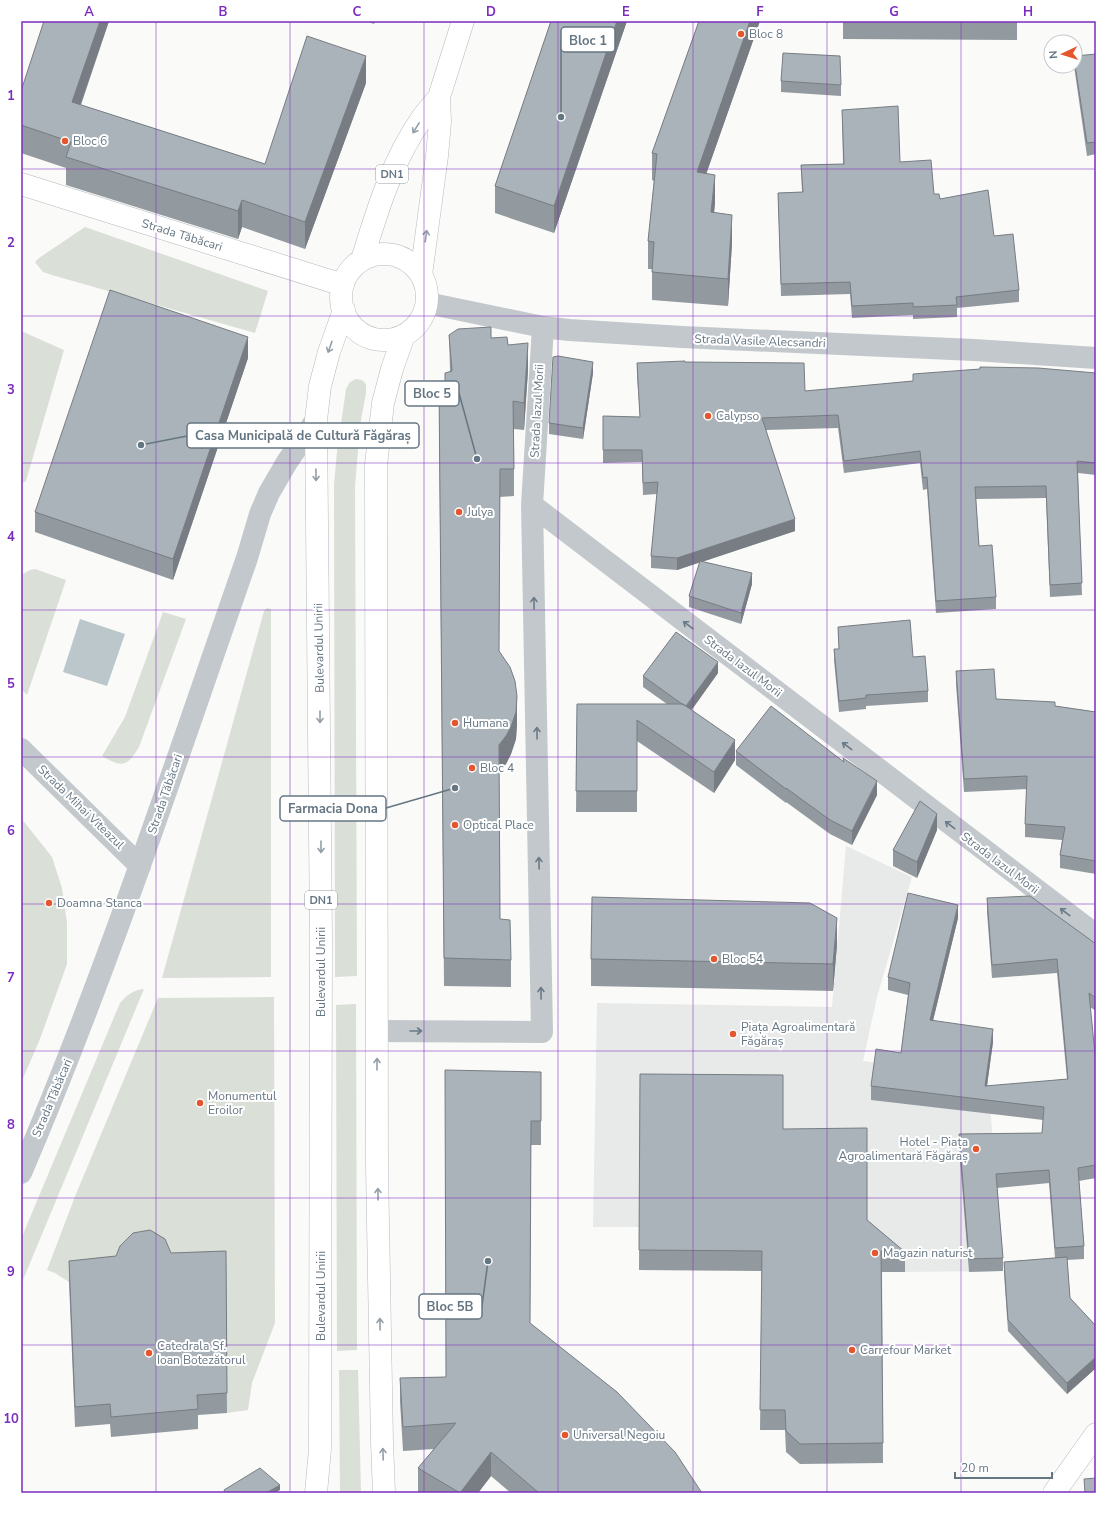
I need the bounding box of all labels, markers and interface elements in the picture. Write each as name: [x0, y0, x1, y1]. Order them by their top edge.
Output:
text: A: [84, 3, 94, 21]
text: B: [219, 3, 228, 21]
text: C: [353, 3, 362, 21]
text: D: [486, 3, 496, 21]
text: E: [622, 3, 630, 21]
text: F: [756, 3, 764, 21]
text: G: [889, 3, 899, 21]
text: H: [1023, 3, 1033, 21]
place label: Bloc 8: [749, 26, 783, 42]
callout: Bloc 1: [561, 27, 615, 52]
marker: Bloc 8: [736, 29, 746, 39]
text: Bloc 1: [569, 32, 607, 50]
north arrow: [1043, 34, 1083, 74]
text: N: [1046, 50, 1061, 59]
text: 1: [7, 87, 15, 105]
one-way arrow: [411, 122, 419, 134]
place label: Bloc 6: [73, 133, 107, 149]
marker: Bloc 6: [60, 136, 70, 146]
road number: DN1: [376, 165, 408, 183]
street label: Strada Tăbăcari: [140, 215, 224, 255]
one-way arrow: [422, 230, 430, 243]
text: 2: [7, 234, 15, 252]
street label: Strada Vasile Alecsandri: [694, 331, 826, 351]
one-way arrow: [326, 341, 334, 353]
street label: Strada Iazul Morii: [527, 364, 547, 458]
text: 3: [7, 381, 15, 399]
callout: Bloc 5: [405, 381, 459, 406]
text: Bloc 5: [413, 385, 451, 403]
place label: Calypso: [716, 408, 760, 424]
marker: Calypso: [703, 411, 713, 421]
callout: Casa Municipală de Cultură Făgăraș: [187, 423, 419, 448]
text: Casa Municipală de Cultură Făgăraș: [195, 427, 411, 445]
one-way arrow: [313, 468, 320, 481]
place label: Julya: [466, 504, 493, 520]
marker: Julya: [454, 507, 464, 517]
text: 4: [7, 528, 15, 546]
one-way arrow: [530, 597, 538, 610]
street label: Bulevardul Unirii: [310, 603, 328, 693]
one-way arrow: [682, 620, 693, 629]
street label: Strada Iazul Morii: [701, 631, 785, 701]
text: 5: [7, 675, 15, 693]
one-way arrow: [316, 710, 324, 723]
place label: Humana: [463, 715, 509, 731]
marker: Humana: [450, 718, 460, 728]
one-way arrow: [533, 727, 540, 740]
one-way arrow: [842, 742, 853, 750]
street label: Strada Tăbăcari: [144, 752, 186, 836]
place label: Bloc 4: [480, 760, 514, 776]
street label: Strada Mihai Viteazul: [34, 761, 128, 853]
marker: Bloc 4: [467, 763, 477, 773]
callout: Farmacia Dona: [280, 796, 386, 821]
text: Farmacia Dona: [288, 800, 378, 818]
place label: Optical Place: [463, 817, 534, 833]
marker: Optical Place: [450, 820, 460, 830]
one-way arrow: [945, 820, 956, 829]
text: 6: [7, 822, 15, 840]
street label: Strada Iazul Morii: [958, 828, 1042, 898]
one-way arrow: [317, 840, 325, 853]
one-way arrow: [536, 857, 543, 870]
road number: DN1: [305, 891, 337, 909]
place label: Doamna Stanca: [57, 895, 142, 911]
marker: Doamna Stanca: [44, 898, 54, 908]
one-way arrow: [1060, 908, 1071, 916]
street label: Bulevardul Unirii: [313, 927, 329, 1017]
place label: Bloc 54: [722, 951, 763, 967]
marker: Bloc 54: [709, 954, 719, 964]
text: 7: [7, 969, 15, 987]
one-way arrow: [538, 987, 545, 1000]
place label: Piața Agroalimentară Făgăraș: [741, 1019, 855, 1049]
one-way arrow: [409, 1027, 422, 1035]
marker: Piața Agroalimentară Făgăraș: [728, 1029, 738, 1039]
street label: Strada Tăbăcari: [28, 1056, 76, 1140]
one-way arrow: [373, 1058, 381, 1071]
place label: Monumentul Eroilor: [208, 1088, 277, 1118]
marker: Monumentul Eroilor: [195, 1098, 205, 1108]
text: 8: [7, 1116, 15, 1134]
place label: Hotel - Piața Agroalimentară Făgăraș: [839, 1134, 968, 1164]
marker: Hotel - Piața Agroalimentară Făgăraș: [971, 1144, 981, 1154]
one-way arrow: [374, 1188, 382, 1201]
place label: Magazin naturist: [883, 1245, 973, 1261]
marker: Magazin naturist: [870, 1248, 880, 1258]
street label: Bulevardul Unirii: [313, 1251, 329, 1341]
text: 9: [7, 1263, 15, 1281]
callout: Bloc 5B: [419, 1294, 482, 1319]
text: Bloc 5B: [427, 1298, 474, 1316]
one-way arrow: [376, 1318, 384, 1331]
place label: Catedrala Sf. Ioan Botezătorul: [157, 1338, 246, 1368]
place label: Carrefour Market: [860, 1342, 952, 1358]
marker: Carrefour Market: [847, 1345, 857, 1355]
marker: Catedrala Sf. Ioan Botezătorul: [144, 1348, 154, 1358]
text: 10: [3, 1410, 19, 1428]
place label: Universal Negoiu: [573, 1427, 665, 1443]
marker: Universal Negoiu: [560, 1430, 570, 1440]
one-way arrow: [379, 1448, 386, 1461]
scale bar: [955, 1454, 1052, 1480]
text: 20 m: [961, 1460, 989, 1476]

